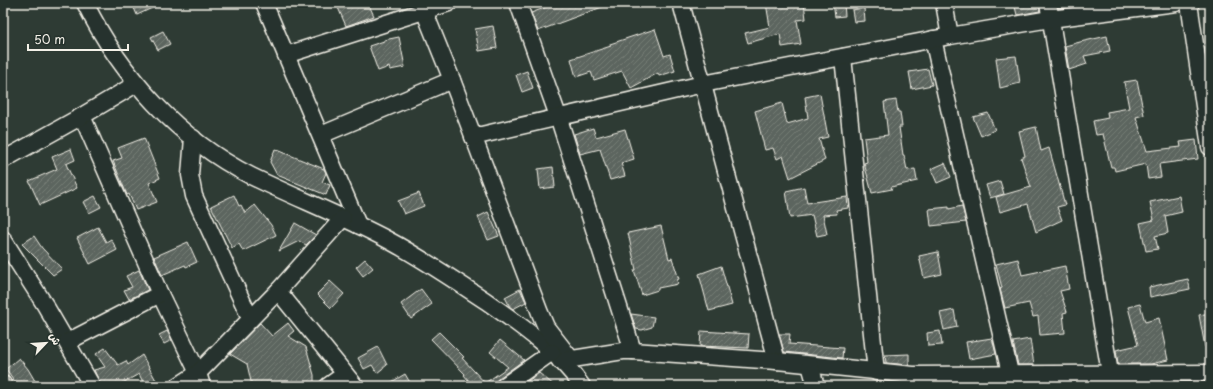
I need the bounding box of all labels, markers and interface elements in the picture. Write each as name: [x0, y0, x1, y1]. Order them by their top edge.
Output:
scale bar: [28, 26, 128, 52]
text: 50 m: [34, 30, 65, 48]
north arrow: [26, 323, 66, 363]
text: ش: [45, 329, 66, 348]

